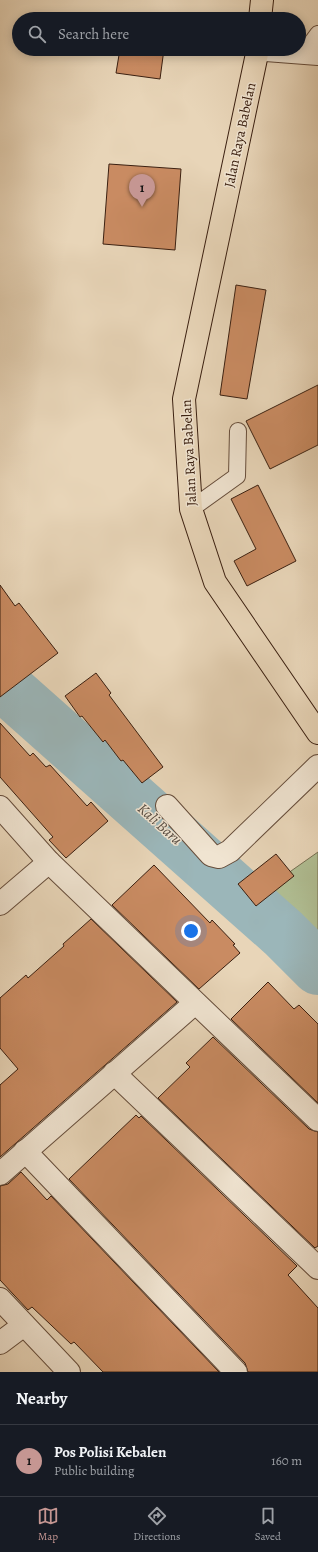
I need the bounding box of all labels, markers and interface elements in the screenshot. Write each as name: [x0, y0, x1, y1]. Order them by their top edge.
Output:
search box: [12, 12, 306, 56]
icon: search: [26, 23, 48, 45]
text: Search here: [58, 24, 129, 44]
street label: Jalan Raya Babelan: [220, 80, 260, 189]
pin: 1: [129, 174, 155, 207]
street label: Jalan Raya Babelan: [177, 399, 201, 507]
water label: Kali Baru: [133, 799, 187, 849]
your location: [181, 921, 201, 941]
text: Nearby: [16, 1387, 67, 1410]
text: Pos Polisi Kebalen: [54, 1442, 166, 1462]
text: 1: [27, 1452, 31, 1469]
text: 160 m: [271, 1452, 302, 1469]
text: Public building: [54, 1462, 134, 1479]
tab: Map: [37, 1505, 59, 1544]
tab: Directions: [133, 1505, 181, 1544]
tab: Saved: [255, 1505, 281, 1544]

